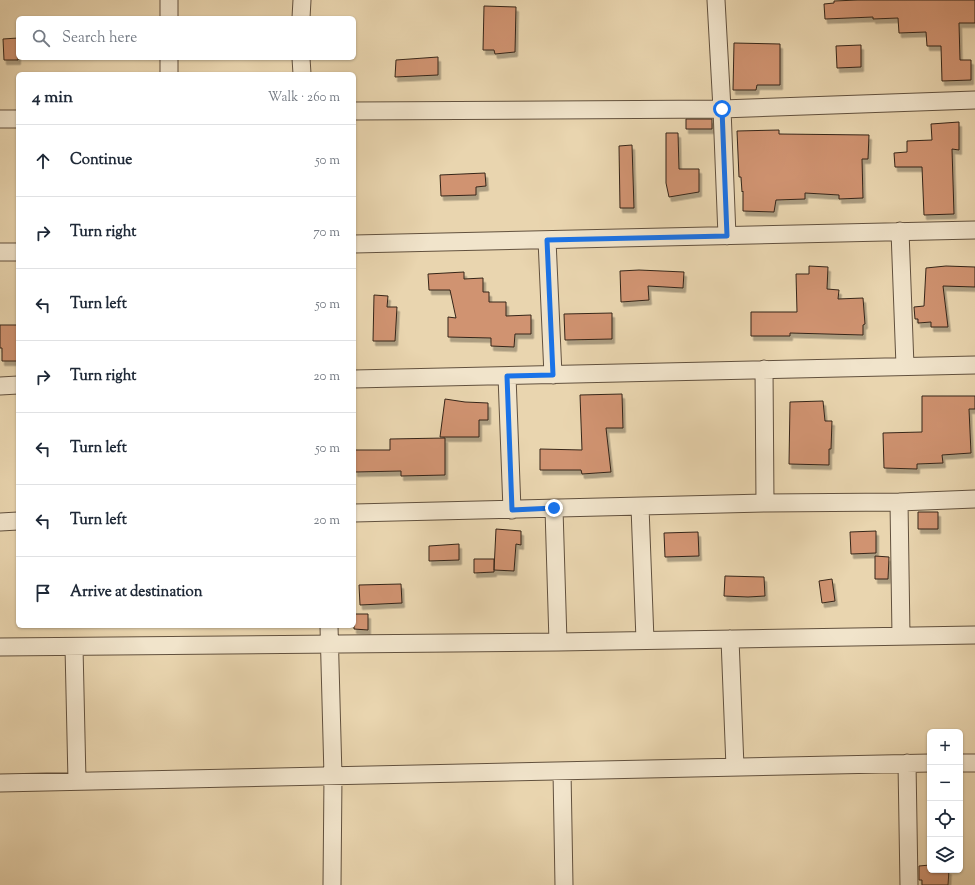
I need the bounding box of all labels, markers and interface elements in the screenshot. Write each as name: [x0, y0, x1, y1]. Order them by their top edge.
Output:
search box: [16, 16, 356, 60]
icon: search: [30, 27, 52, 49]
text: Search here: [62, 28, 137, 49]
text: 4 min: [32, 86, 73, 110]
text: Walk · 260 m: [268, 89, 340, 107]
route start: [713, 100, 731, 118]
icon: ahead: [32, 150, 54, 172]
text: Continue: [70, 150, 132, 171]
text: 50 m: [315, 152, 340, 170]
icon: right: [32, 222, 54, 244]
text: Turn right: [70, 222, 136, 243]
text: 70 m: [313, 224, 340, 242]
icon: left: [32, 294, 54, 316]
text: Turn left: [70, 294, 127, 315]
text: 50 m: [315, 296, 340, 314]
icon: right: [32, 366, 54, 388]
text: Turn right: [70, 366, 136, 387]
text: 20 m: [314, 368, 340, 386]
icon: left: [32, 438, 54, 460]
text: Turn left: [70, 438, 127, 459]
text: 50 m: [315, 440, 340, 458]
route end: [545, 499, 563, 517]
icon: left: [32, 510, 54, 532]
text: Turn left: [70, 510, 127, 531]
text: 20 m: [314, 512, 340, 530]
icon: arrive: [32, 582, 54, 604]
text: Arrive at destination: [70, 582, 203, 603]
map controls: [927, 729, 963, 873]
button: +: [927, 729, 963, 765]
button: −: [927, 765, 963, 801]
button: locate: [927, 801, 963, 837]
button: layers: [927, 837, 963, 873]

